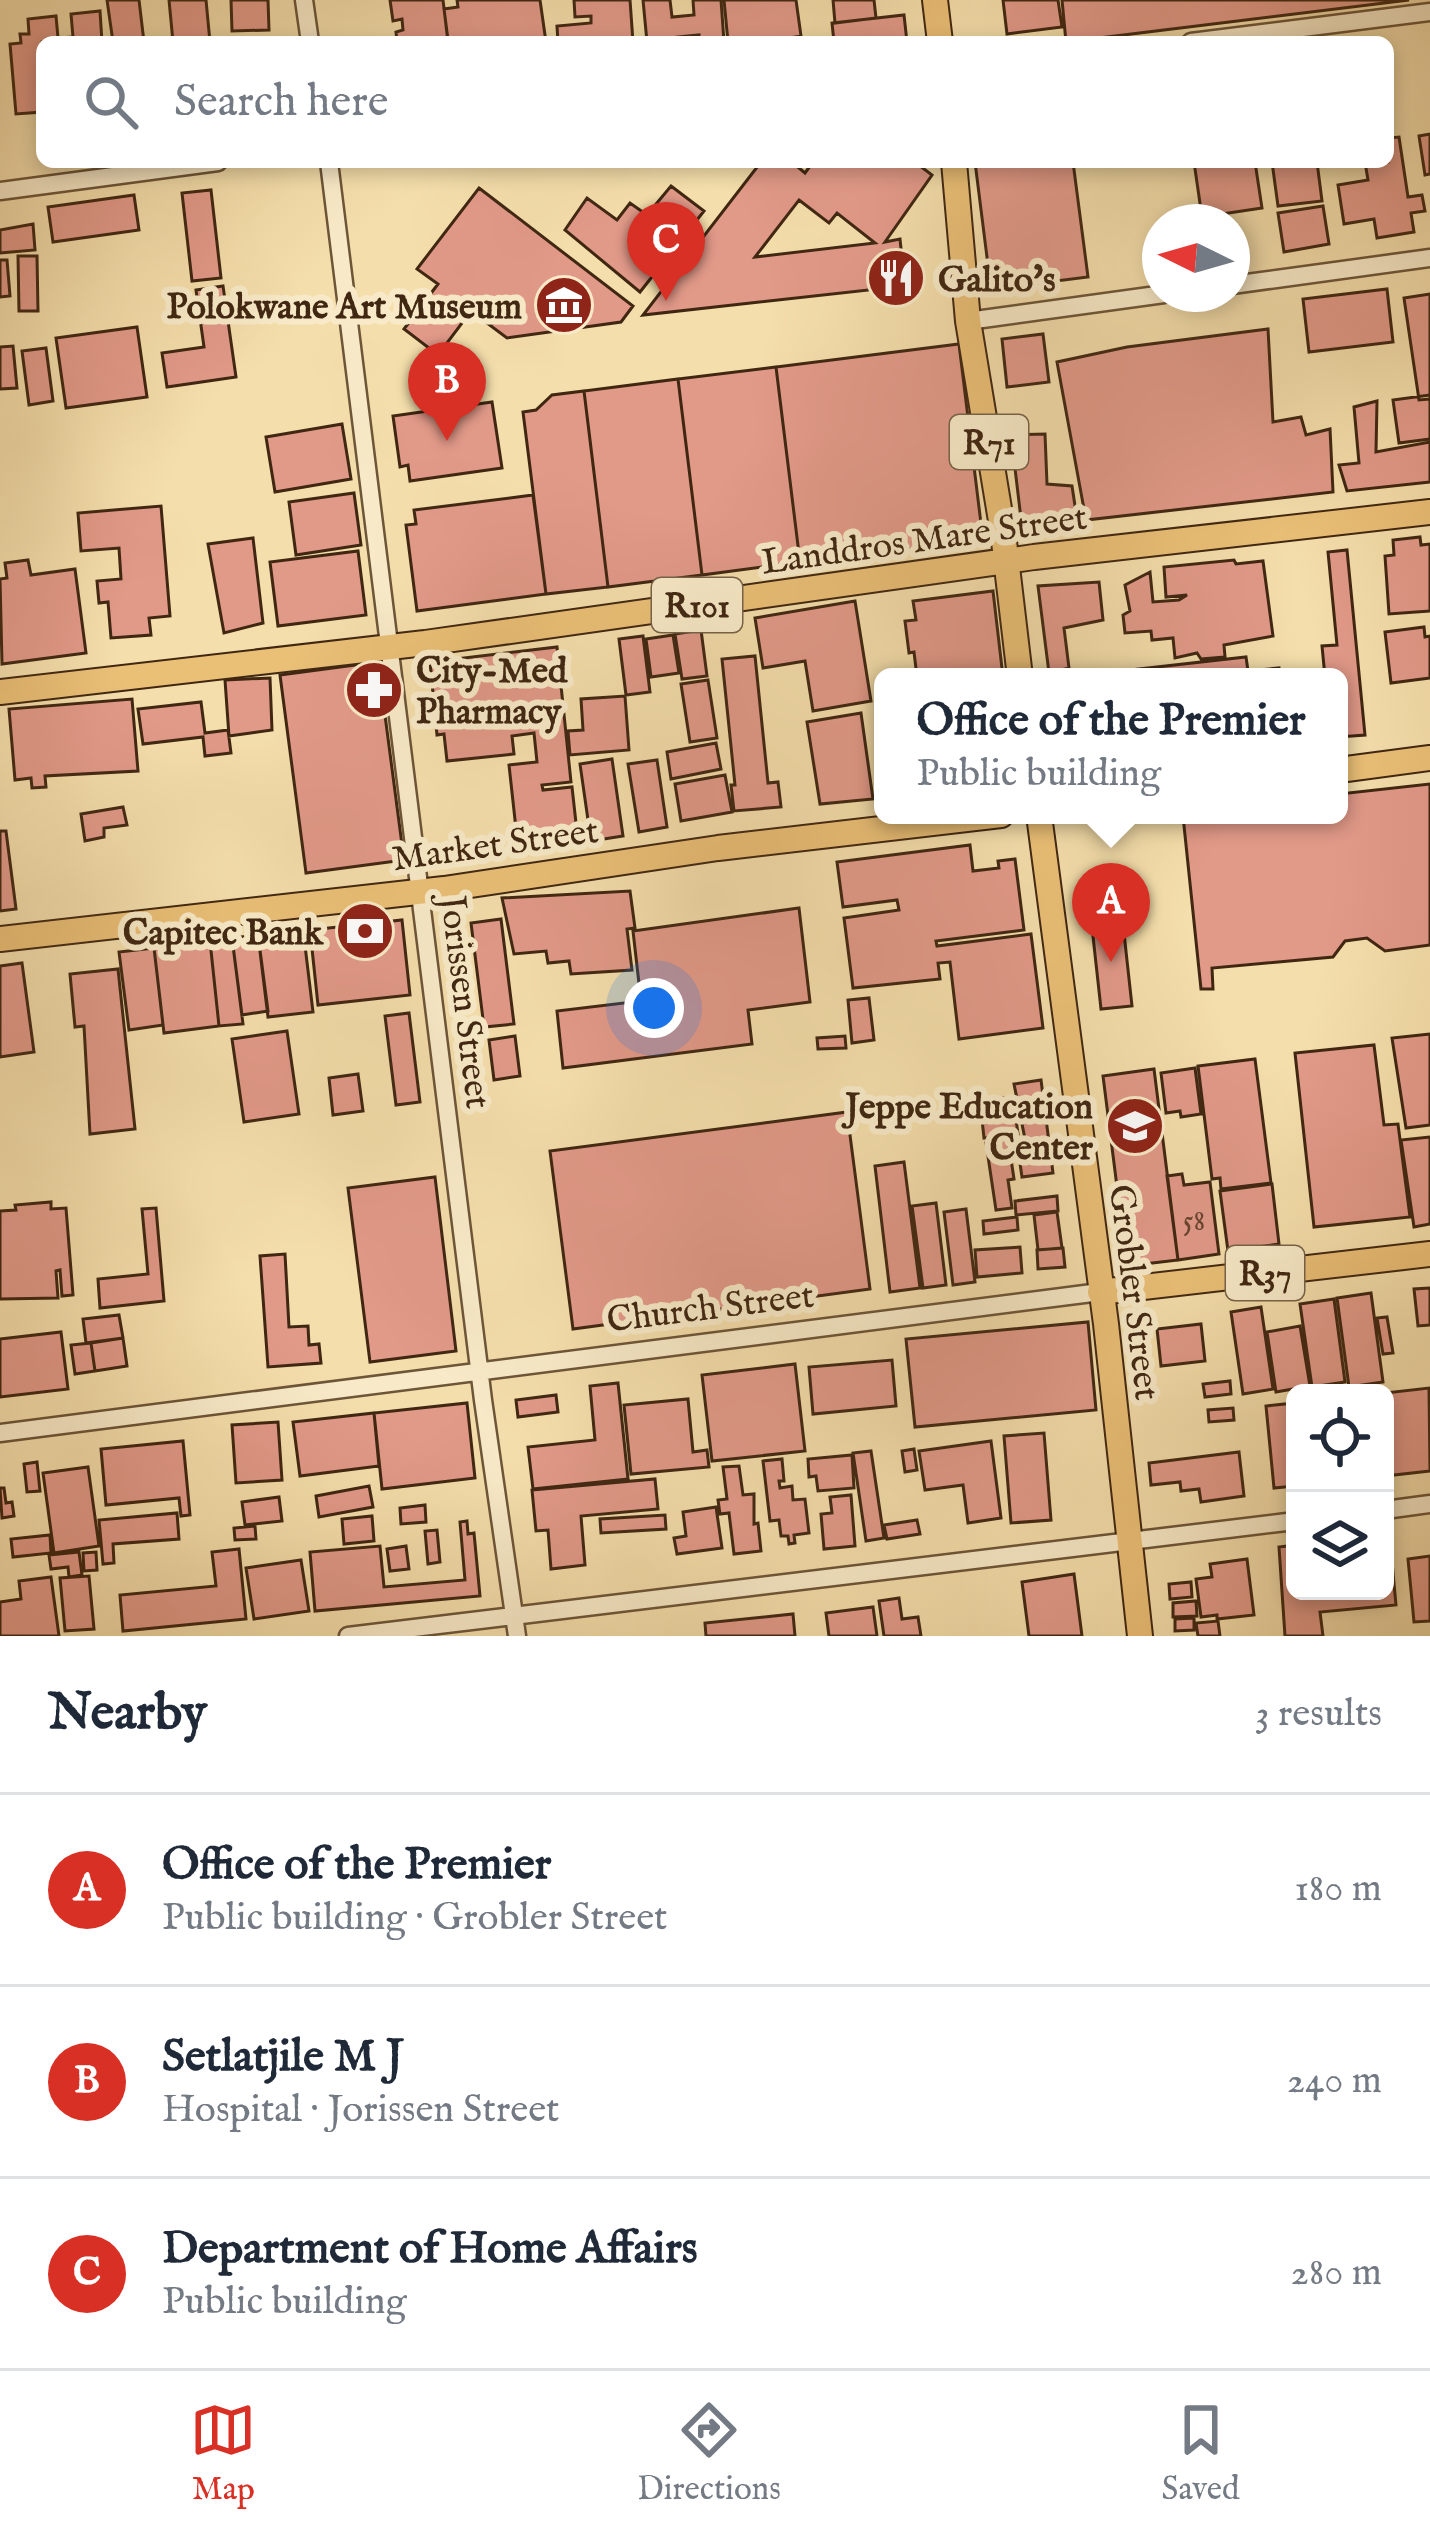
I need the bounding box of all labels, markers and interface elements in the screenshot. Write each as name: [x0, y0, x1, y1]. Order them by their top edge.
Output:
search box: [36, 36, 1394, 168]
icon: search: [78, 69, 144, 135]
text: Search here: [174, 74, 388, 131]
pin: C: [627, 202, 705, 301]
north arrow: [1142, 204, 1250, 312]
restaurant icon: Galito's: [865, 247, 927, 309]
place label: Galito's: [938, 258, 1056, 304]
museum icon: Polokwane Art Museum: [533, 274, 595, 336]
place label: Polokwane Art Museum: [166, 285, 522, 331]
pin: B: [408, 342, 486, 441]
road number: R71: [950, 415, 1028, 469]
street label: Landdros Mare Street: [759, 495, 1090, 587]
road number: R101: [652, 578, 742, 632]
place label: City-Med Pharmacy: [416, 649, 568, 736]
pharmacy icon: City-Med Pharmacy: [343, 659, 405, 721]
popup: [874, 668, 1348, 824]
text: Office of the Premier: [916, 693, 1306, 750]
text: Public building: [916, 750, 1161, 799]
street label: Market Street: [389, 809, 601, 883]
pin: A: [1072, 863, 1150, 962]
street label: Jorissen Street: [428, 889, 500, 1111]
bank icon: Capitec Bank: [334, 900, 396, 962]
place label: Capitec Bank: [123, 911, 325, 957]
your location: [624, 978, 684, 1038]
place label: Jeppe Education Center: [841, 1085, 1094, 1172]
school or university icon: Jeppe Education Center: [1104, 1095, 1166, 1157]
street label: Grobler Street: [1097, 1182, 1169, 1403]
house number: 58: [1183, 1203, 1205, 1241]
road number: R37: [1226, 1246, 1304, 1300]
street label: Church Street: [604, 1273, 817, 1345]
map controls: [1286, 1384, 1394, 1600]
button: locate: [1286, 1384, 1394, 1492]
button: layers: [1286, 1492, 1394, 1600]
text: Nearby: [48, 1682, 207, 1747]
text: 3 results: [1255, 1690, 1382, 1739]
text: Office of the Premier: [162, 1837, 551, 1894]
text: A: [74, 1865, 100, 1914]
text: 180 m: [1294, 1865, 1382, 1914]
text: Public building · Grobler Street: [162, 1894, 667, 1943]
text: Setlatjile M J: [162, 2029, 404, 2086]
text: B: [74, 2057, 100, 2106]
text: 240 m: [1287, 2057, 1382, 2106]
text: Hospital · Jorissen Street: [162, 2086, 560, 2135]
text: Department of Home Affairs: [162, 2221, 697, 2278]
text: C: [73, 2249, 101, 2298]
text: 280 m: [1291, 2249, 1382, 2298]
text: Public building: [162, 2278, 407, 2327]
tab: Map: [190, 2397, 256, 2511]
tab: Directions: [637, 2397, 781, 2511]
tab: Saved: [1162, 2397, 1240, 2511]

